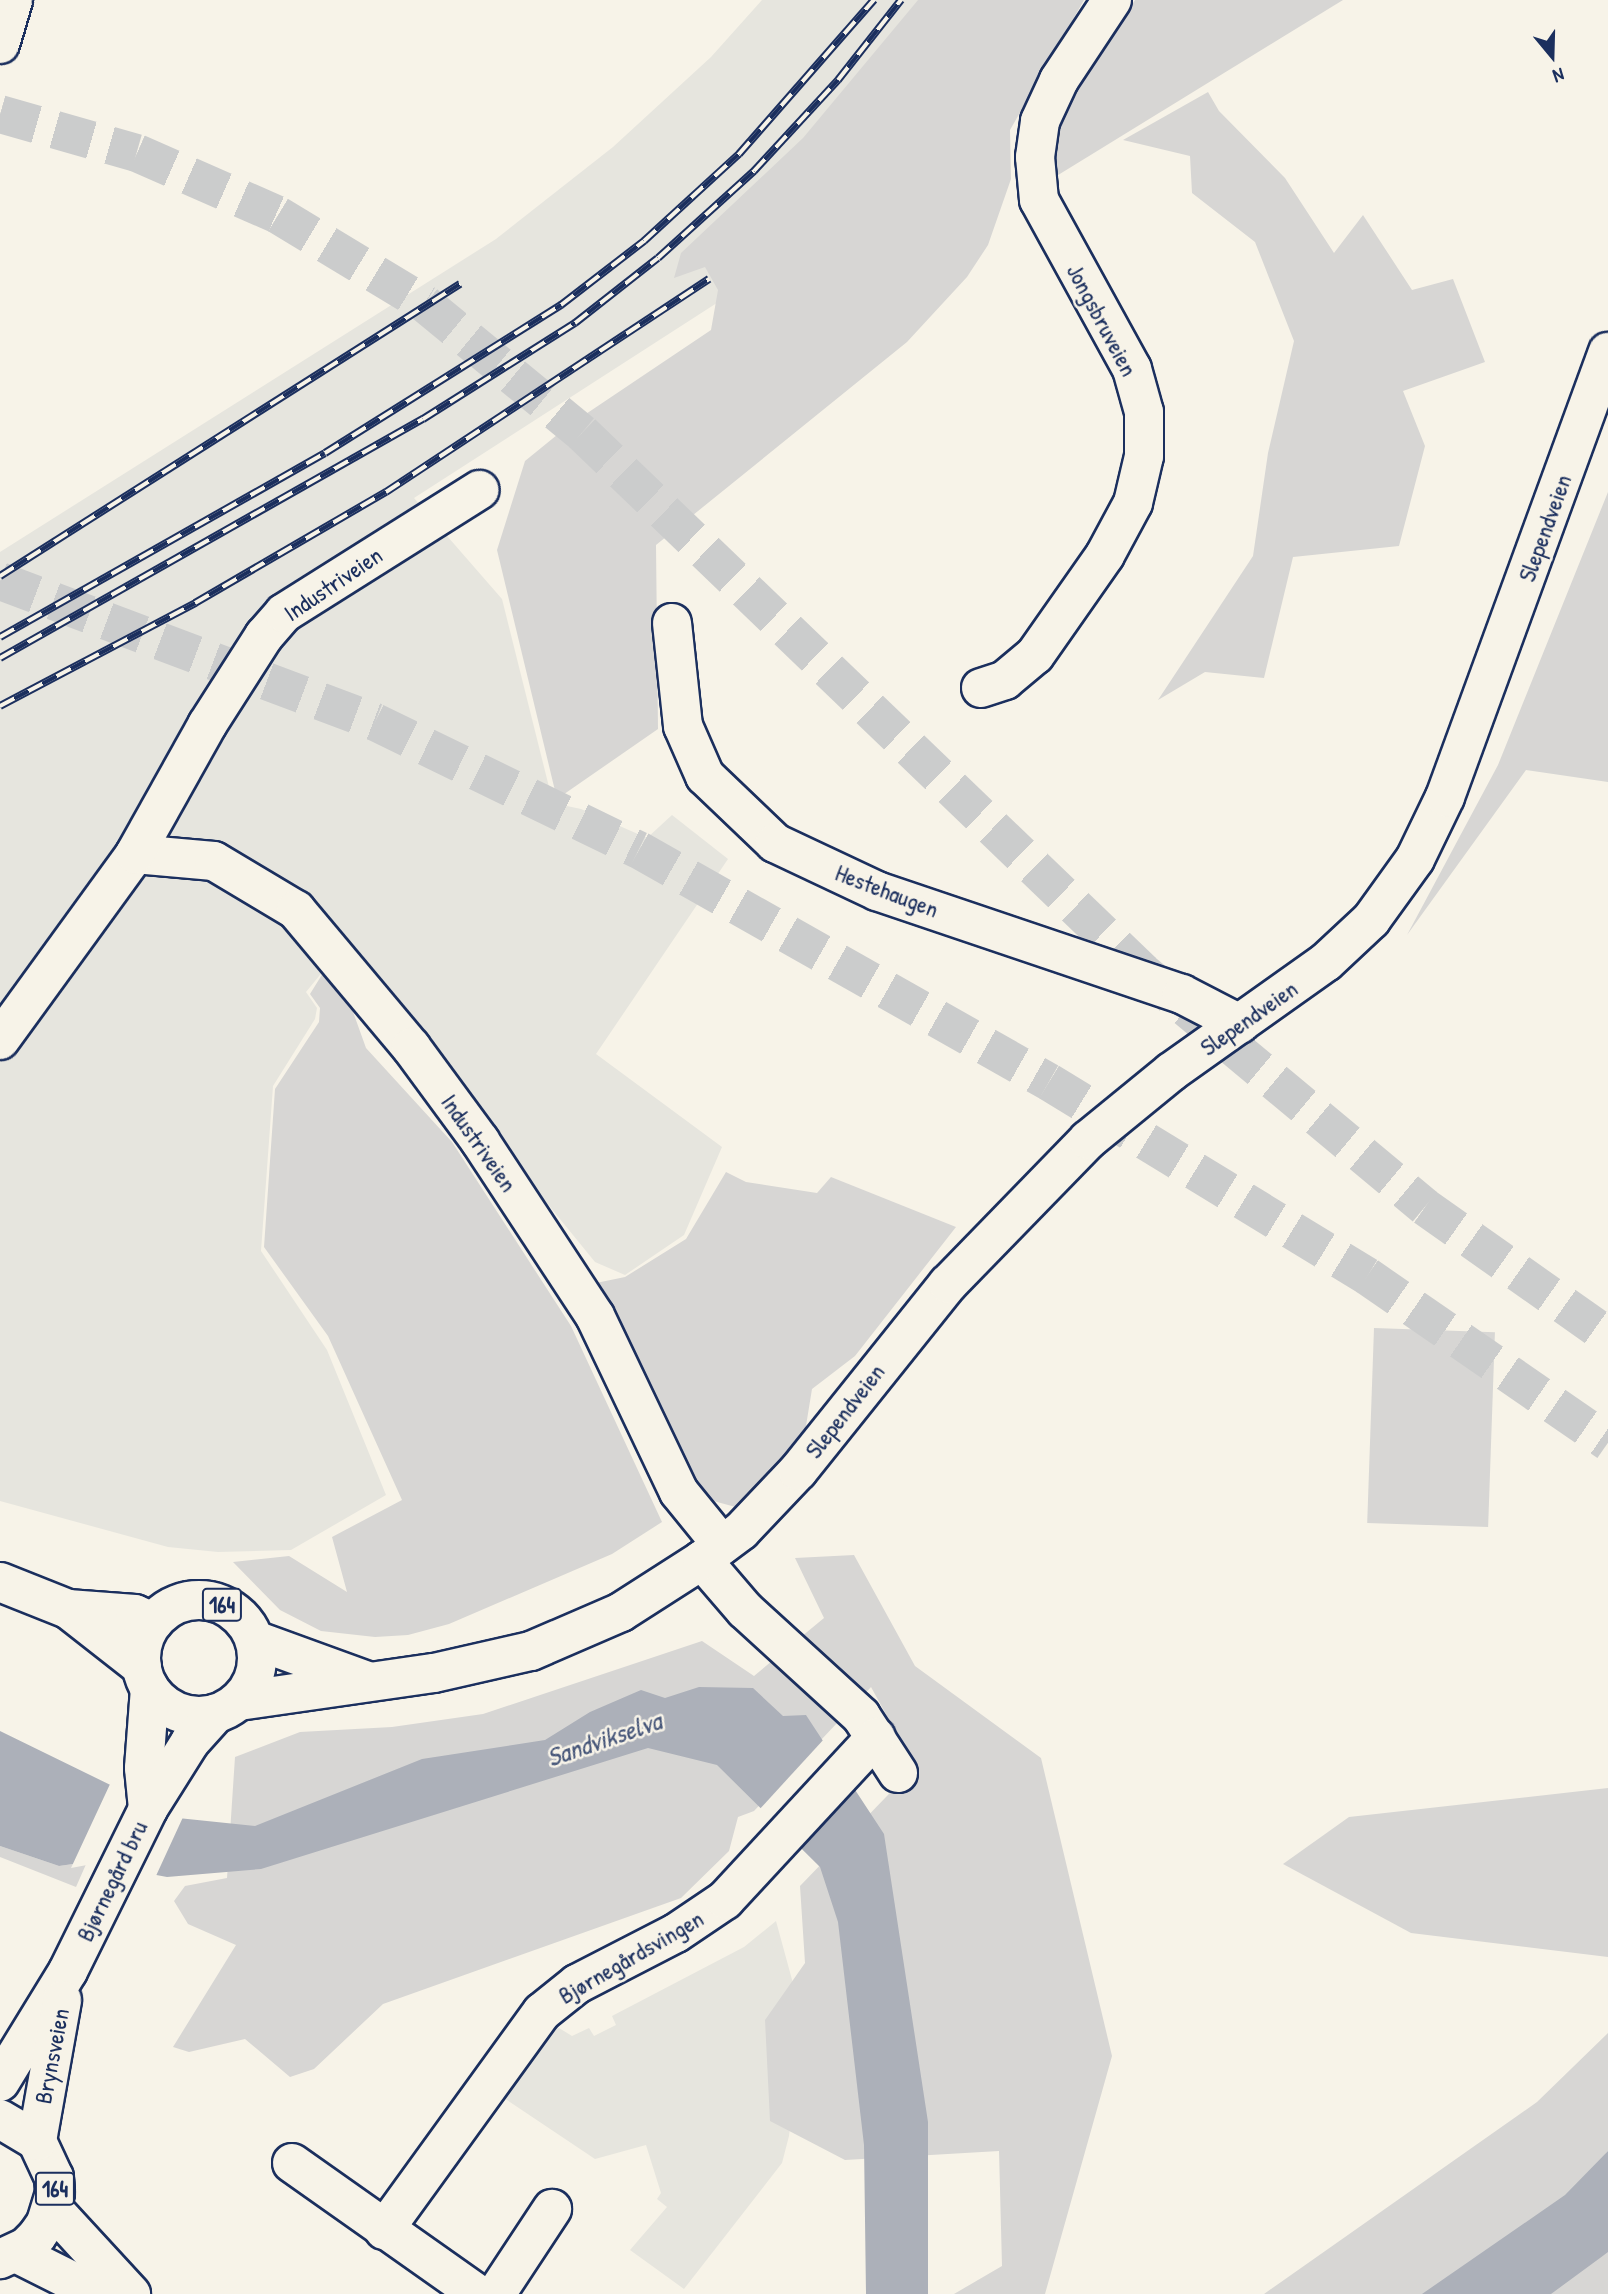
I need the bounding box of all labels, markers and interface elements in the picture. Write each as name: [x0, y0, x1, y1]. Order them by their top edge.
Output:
north arrow: [1517, 21, 1587, 91]
text: N: [1550, 62, 1568, 90]
street label: Jongsbruveien: [1060, 259, 1144, 381]
street label: Slependveien: [1512, 470, 1578, 586]
street label: Industriveien: [278, 541, 388, 627]
street label: Hestehaugen: [831, 858, 943, 924]
street label: Slependveien: [1195, 974, 1303, 1062]
street label: Industriveien: [435, 1089, 523, 1197]
street label: Slependveien: [799, 1358, 891, 1464]
road number: 164: [201, 1586, 243, 1624]
water label: Sandvikselva: [543, 1705, 665, 1773]
street label: Bjørnegård bru: [70, 1816, 154, 1946]
street label: Bjørnegårdsvingen: [553, 1904, 709, 2010]
street label: Brynsveien: [29, 2006, 75, 2106]
road number: 164: [34, 2170, 76, 2208]

